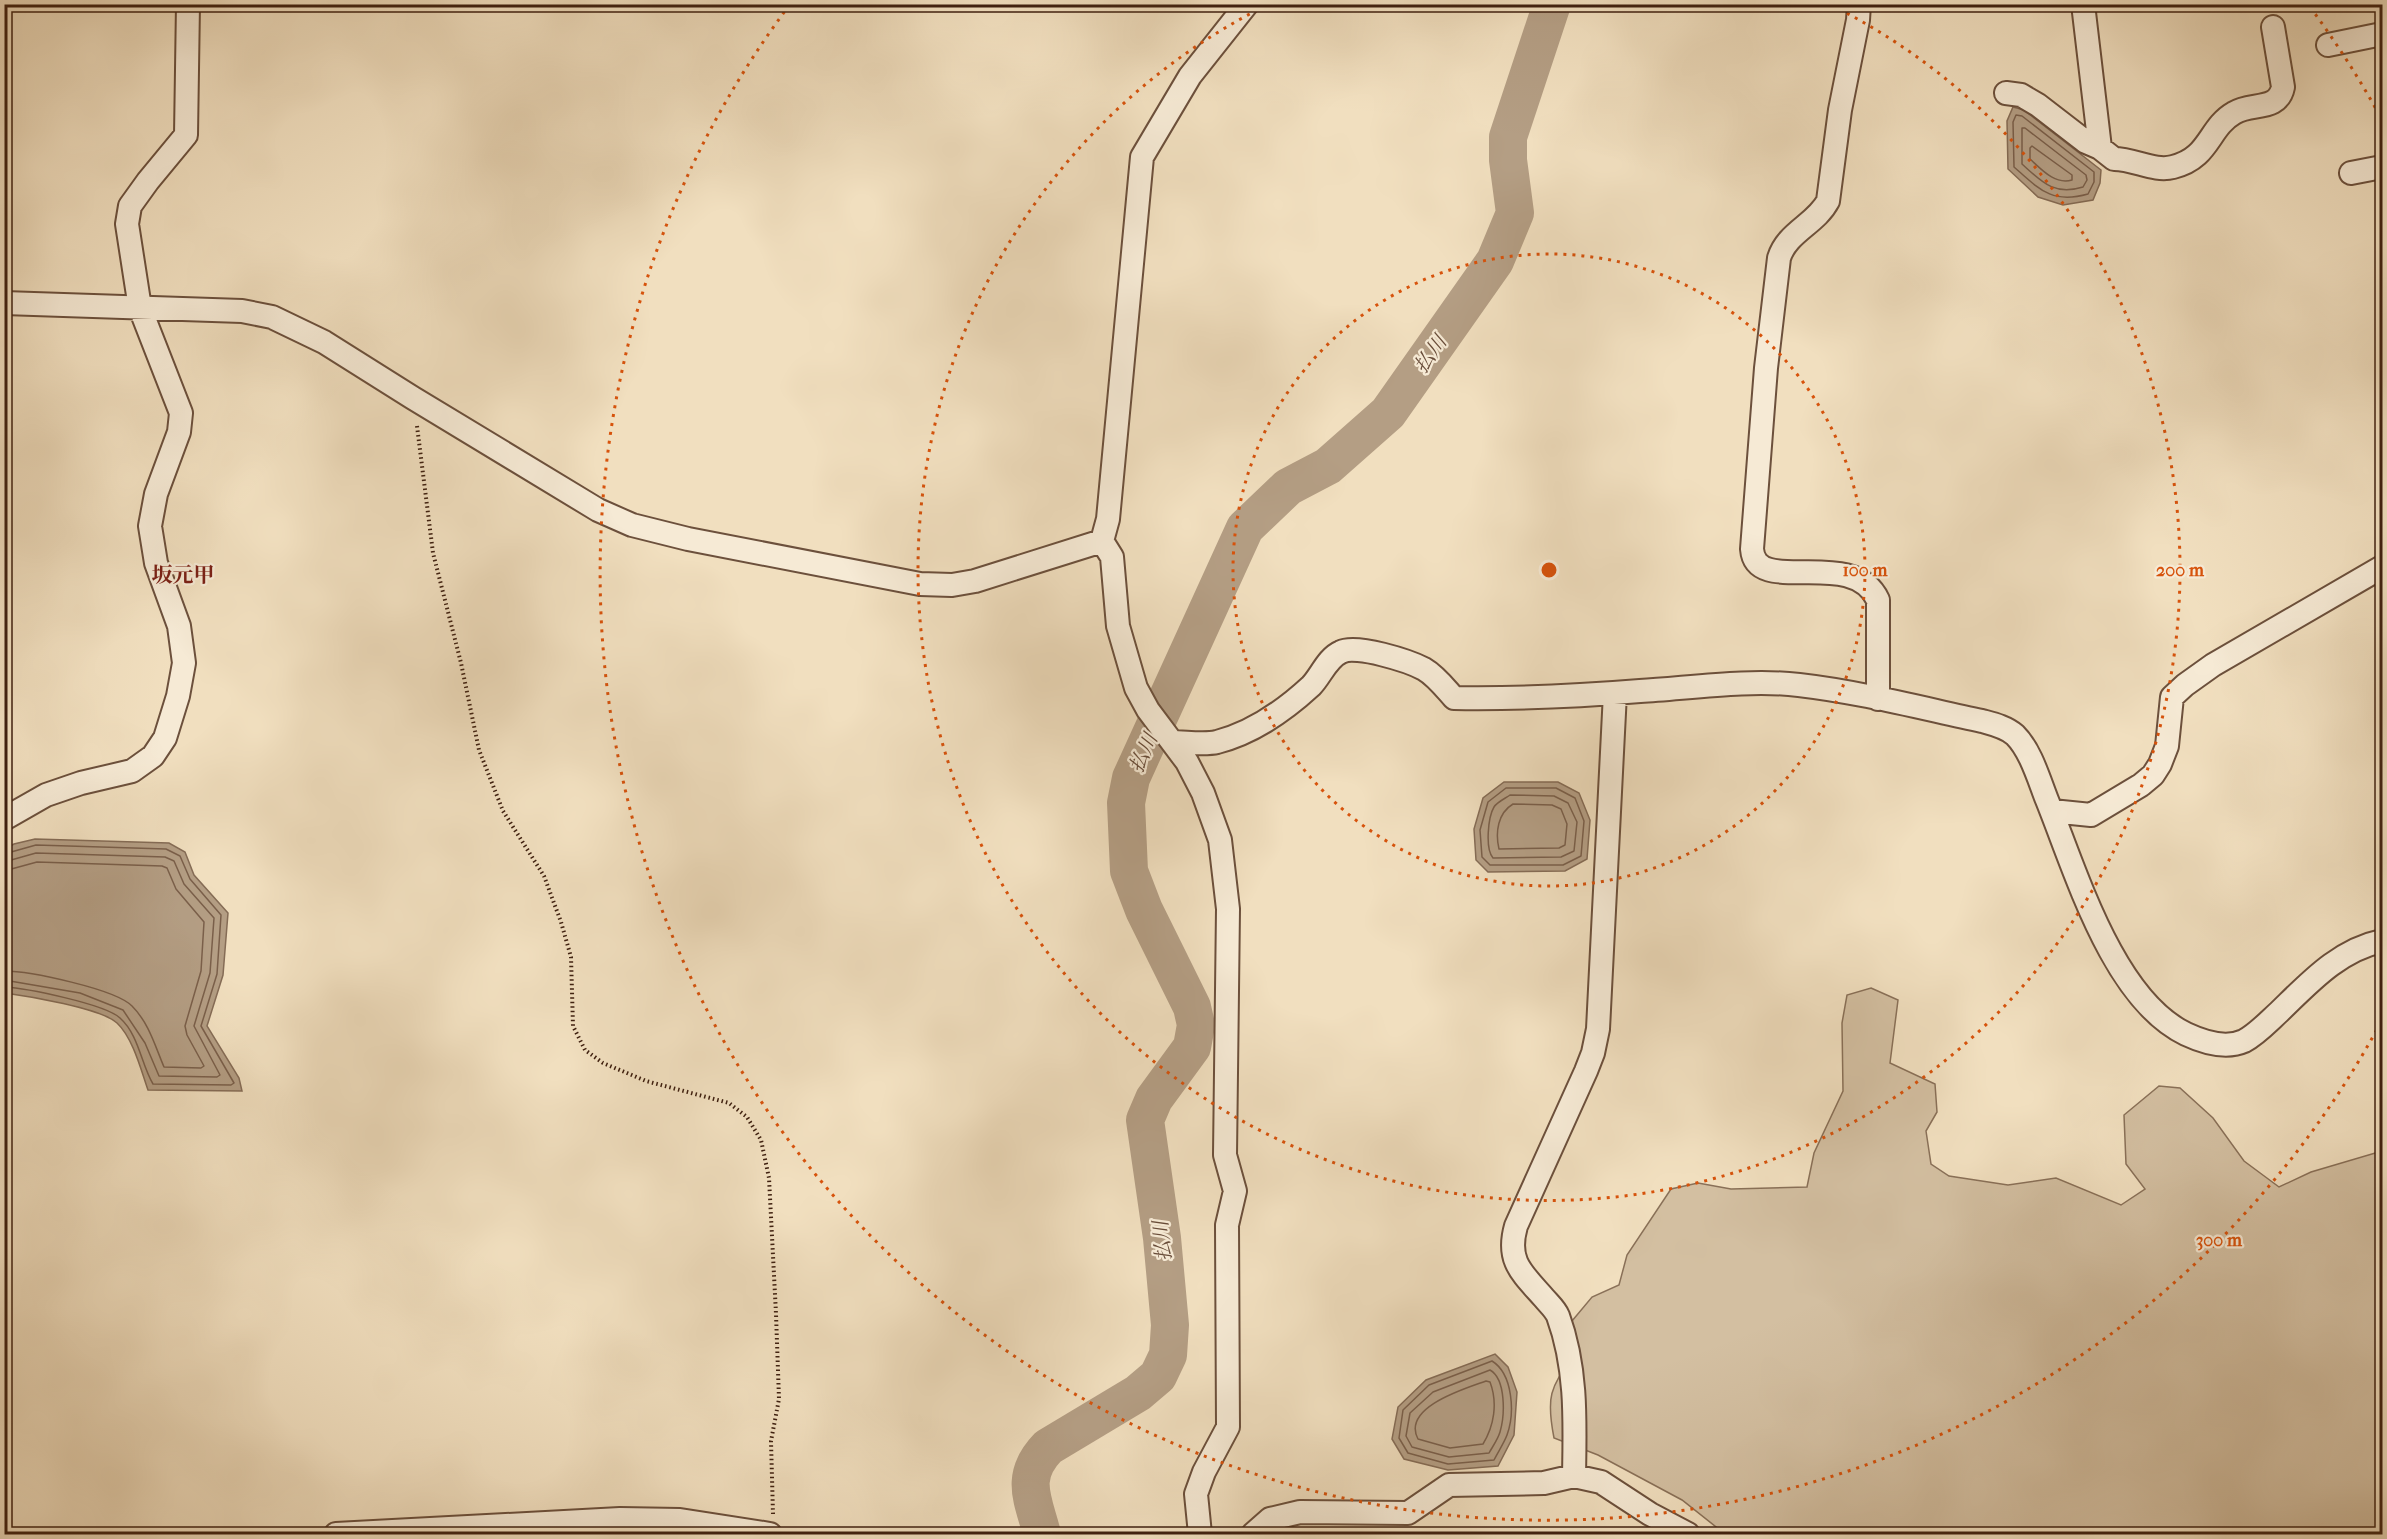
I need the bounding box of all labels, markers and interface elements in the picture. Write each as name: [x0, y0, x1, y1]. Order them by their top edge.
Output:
water label: 払川: [1410, 330, 1452, 377]
centre of rings: [1539, 560, 1559, 580]
text: 100 m: [1842, 560, 1889, 581]
text: 200 m: [2156, 560, 2205, 581]
district label: 坂元甲: [152, 563, 215, 587]
water label: 払川: [1125, 728, 1163, 776]
water label: 払川: [1149, 1218, 1176, 1262]
text: 300 m: [2196, 1230, 2243, 1251]

